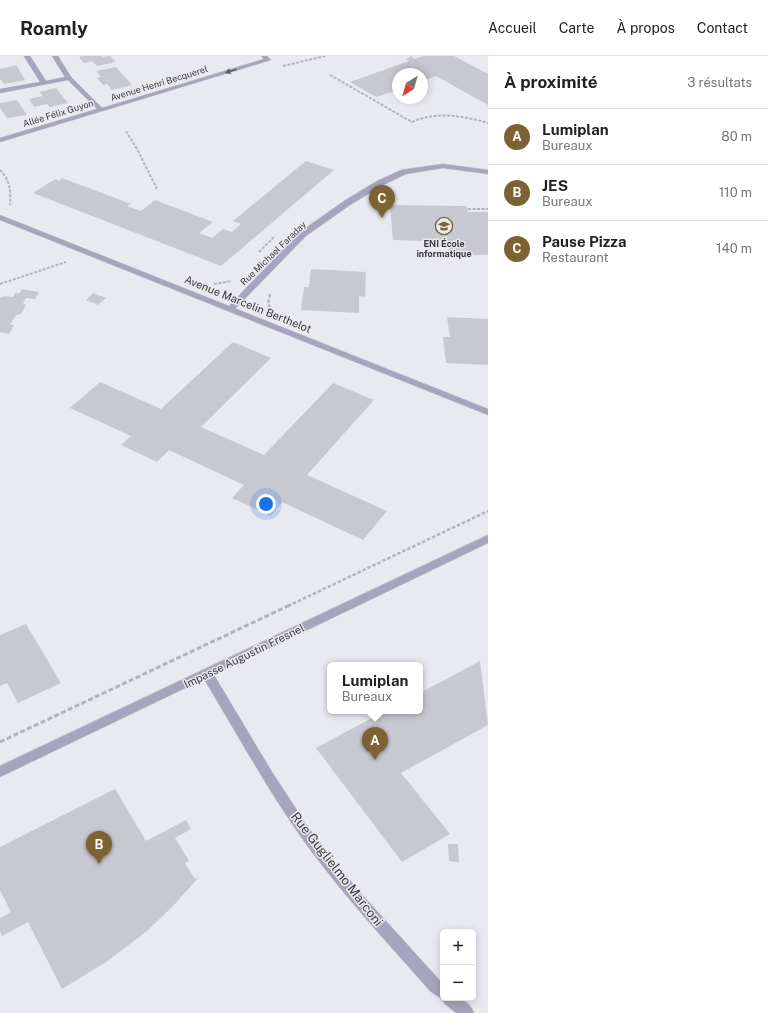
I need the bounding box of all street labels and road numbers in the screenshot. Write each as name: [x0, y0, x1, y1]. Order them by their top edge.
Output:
street label: Avenue Henri Becquerel: [109, 63, 209, 103]
street label: Allée Félix Guyon: [21, 97, 95, 129]
street label: Rue Michael Faraday: [238, 219, 308, 287]
street label: Avenue Marcelin Berthelot: [183, 273, 313, 335]
street label: Impasse Augustin Fresnel: [182, 622, 306, 690]
street label: Rue Guglielmo Marconi: [288, 809, 386, 929]

